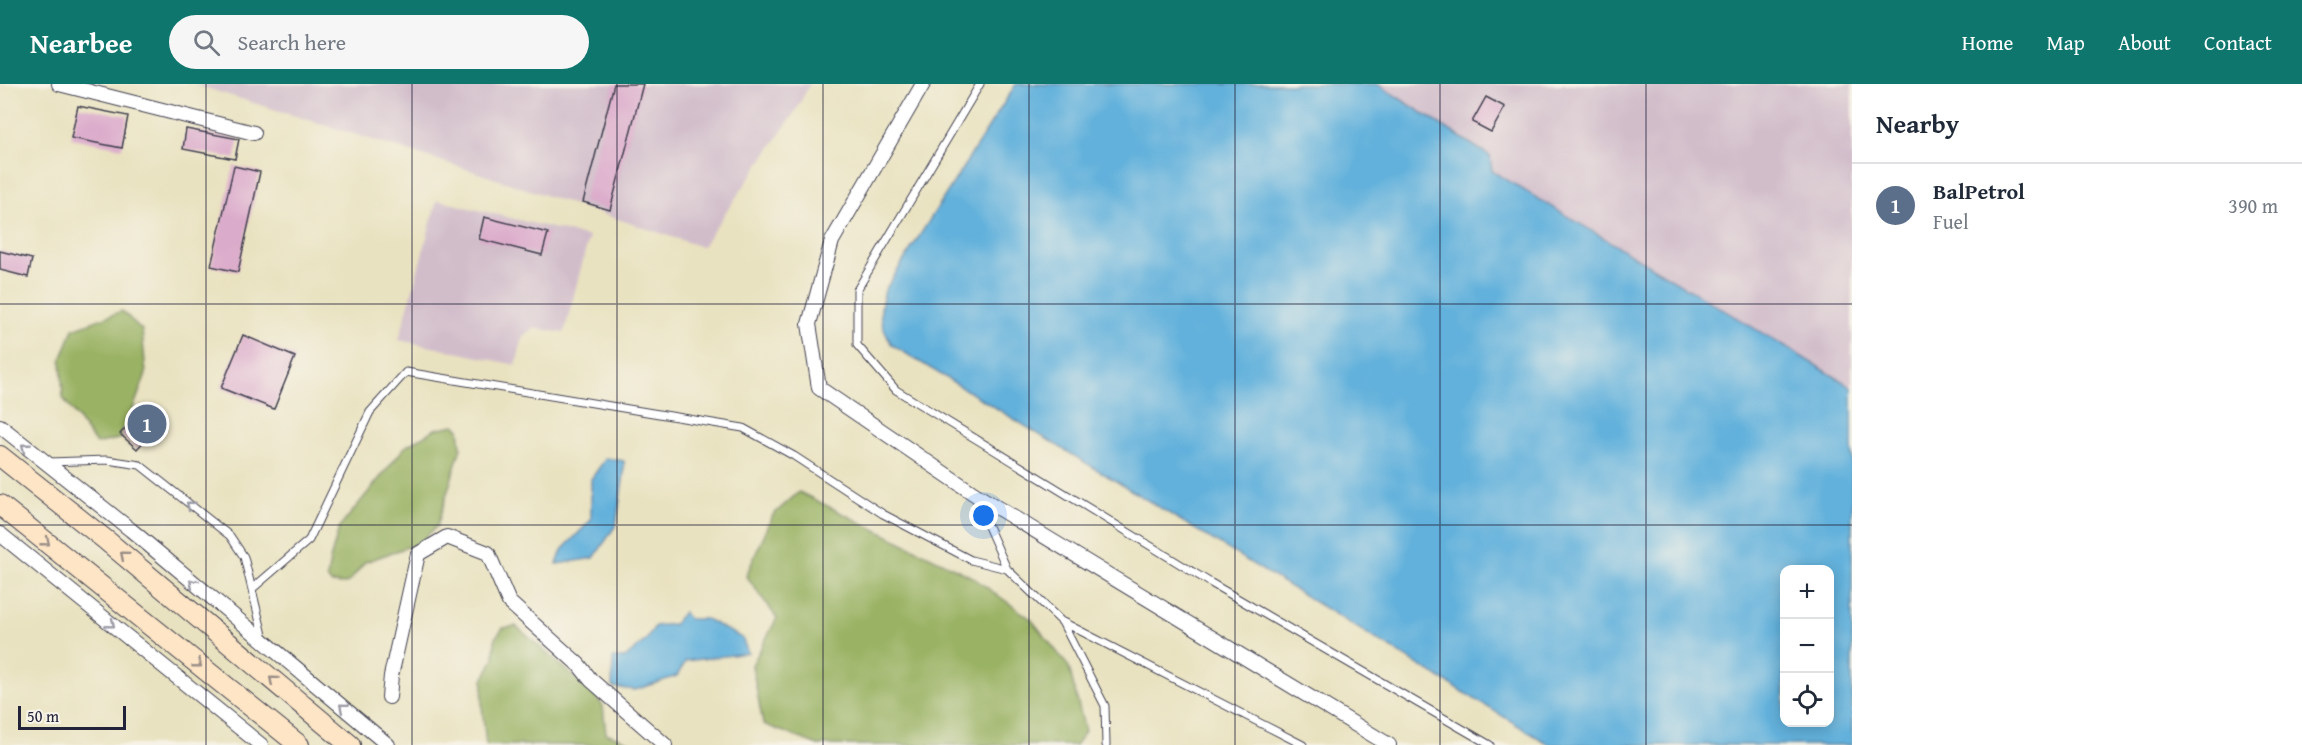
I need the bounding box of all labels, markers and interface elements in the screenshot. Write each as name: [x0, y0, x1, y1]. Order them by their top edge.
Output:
search box: [169, 15, 589, 69]
text: Nearbee: [30, 22, 133, 63]
icon: search: [190, 26, 223, 59]
text: Search here: [238, 26, 346, 58]
text: Home: [1962, 27, 2013, 58]
text: Map: [2046, 27, 2085, 58]
text: About: [2118, 27, 2171, 58]
text: Contact: [2204, 27, 2272, 58]
text: Nearby: [1876, 104, 1959, 143]
text: BalPetrol: [1933, 175, 2025, 207]
text: 1: [1890, 191, 1901, 220]
text: 390 m: [2228, 191, 2278, 220]
text: Fuel: [1933, 207, 1969, 236]
pin: 1: [128, 402, 166, 446]
one-way arrow: [21, 443, 32, 454]
one-way arrow: [186, 501, 197, 512]
your location: [969, 501, 998, 530]
one-way arrow: [39, 534, 50, 545]
one-way arrow: [120, 551, 131, 562]
map controls: [1780, 565, 1834, 727]
button: +: [1780, 565, 1834, 619]
one-way arrow: [189, 579, 200, 590]
one-way arrow: [104, 616, 115, 627]
button: −: [1780, 619, 1834, 673]
one-way arrow: [191, 656, 202, 667]
button: locate: [1780, 673, 1834, 727]
one-way arrow: [269, 677, 280, 688]
scale bar: [18, 703, 126, 730]
one-way arrow: [339, 703, 350, 714]
text: 50 m: [27, 704, 59, 728]

